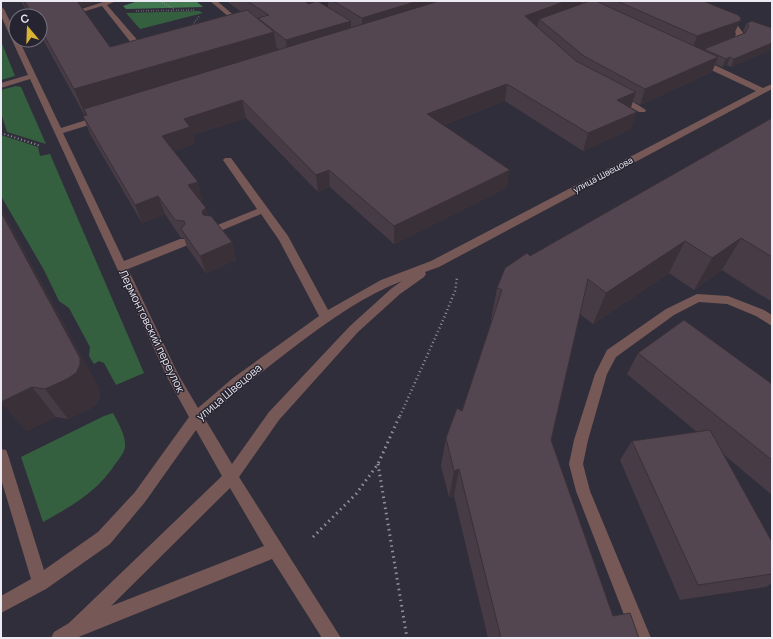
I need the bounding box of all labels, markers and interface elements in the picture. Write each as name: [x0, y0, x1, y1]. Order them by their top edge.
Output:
north arrow: [8, 8, 48, 48]
text: С: [18, 10, 31, 26]
street label: улица Швецова: [571, 153, 635, 196]
street label: Лермонтовский переулок: [116, 267, 189, 395]
street label: улица Швецова: [193, 360, 264, 423]

